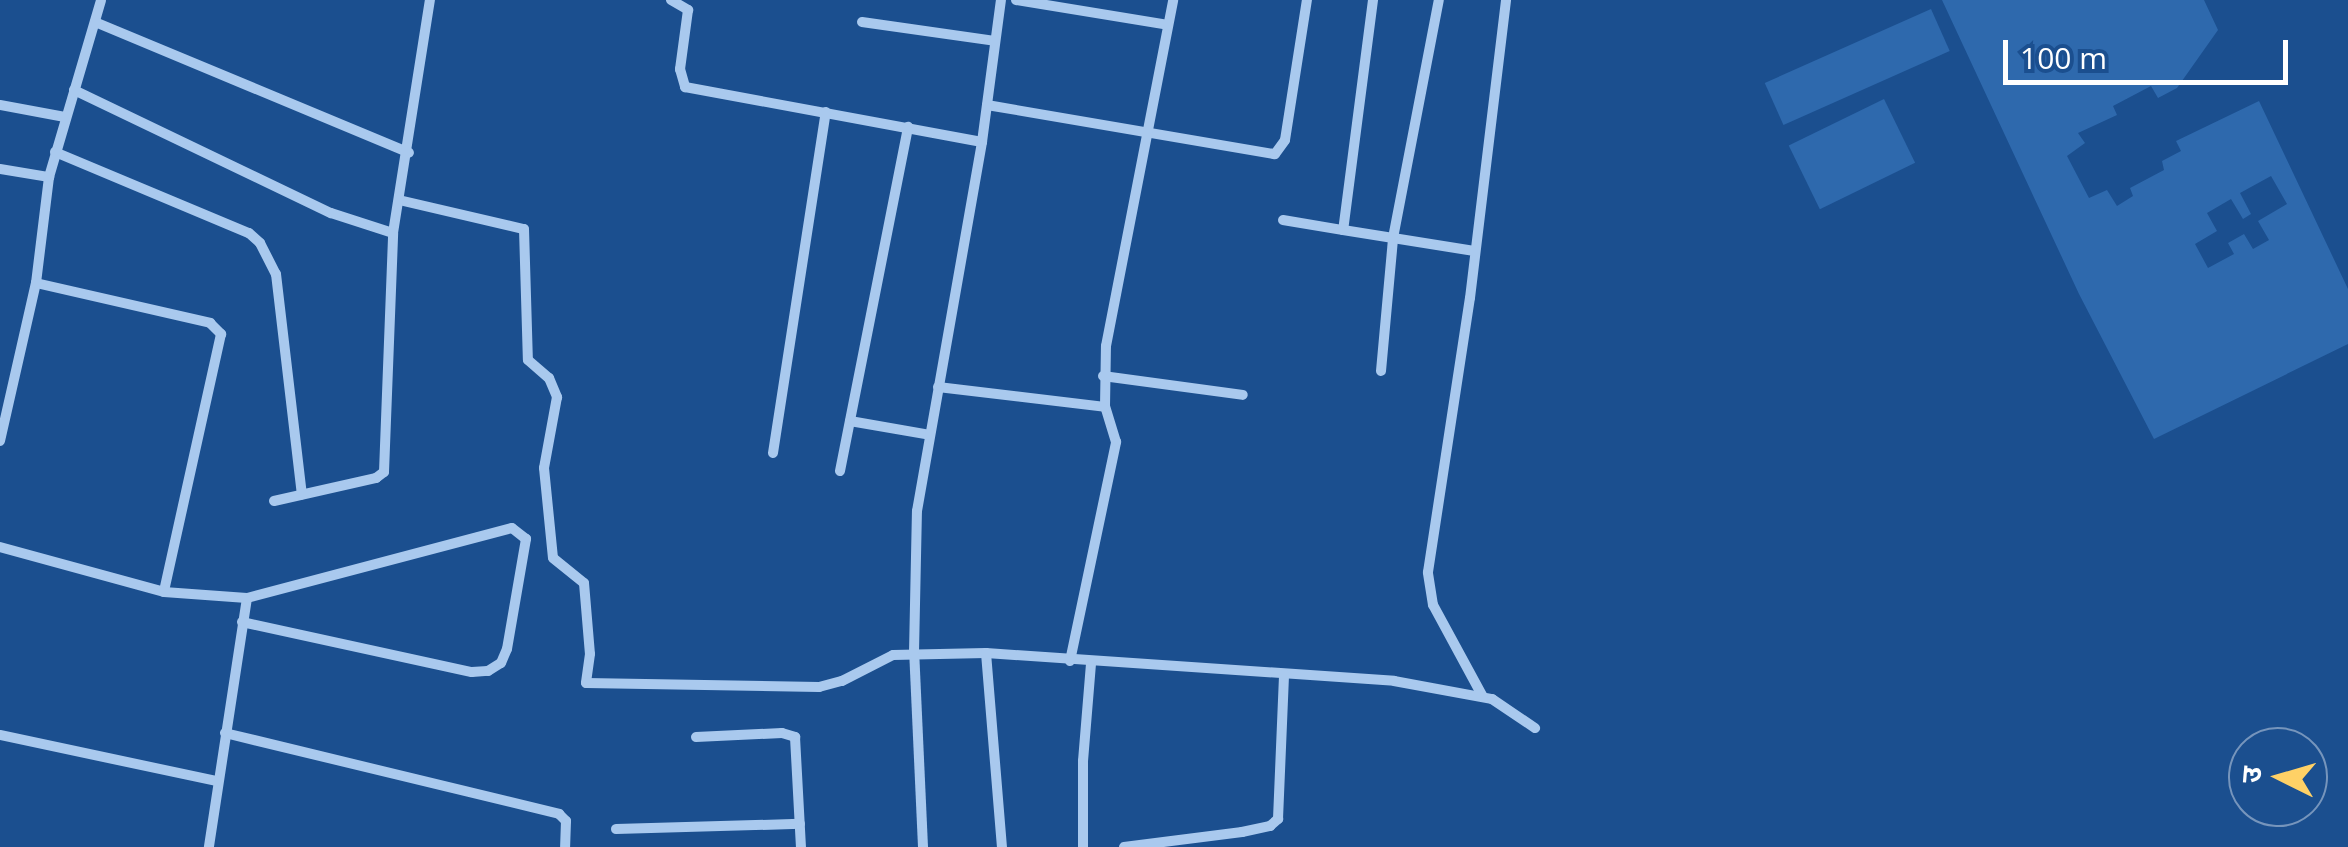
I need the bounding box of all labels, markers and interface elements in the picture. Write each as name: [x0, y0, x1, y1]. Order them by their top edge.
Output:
scale bar: [2008, 20, 2293, 82]
text: 100 m: [2020, 37, 2107, 78]
north arrow: [2228, 727, 2328, 827]
text: उ: [2230, 765, 2270, 784]

